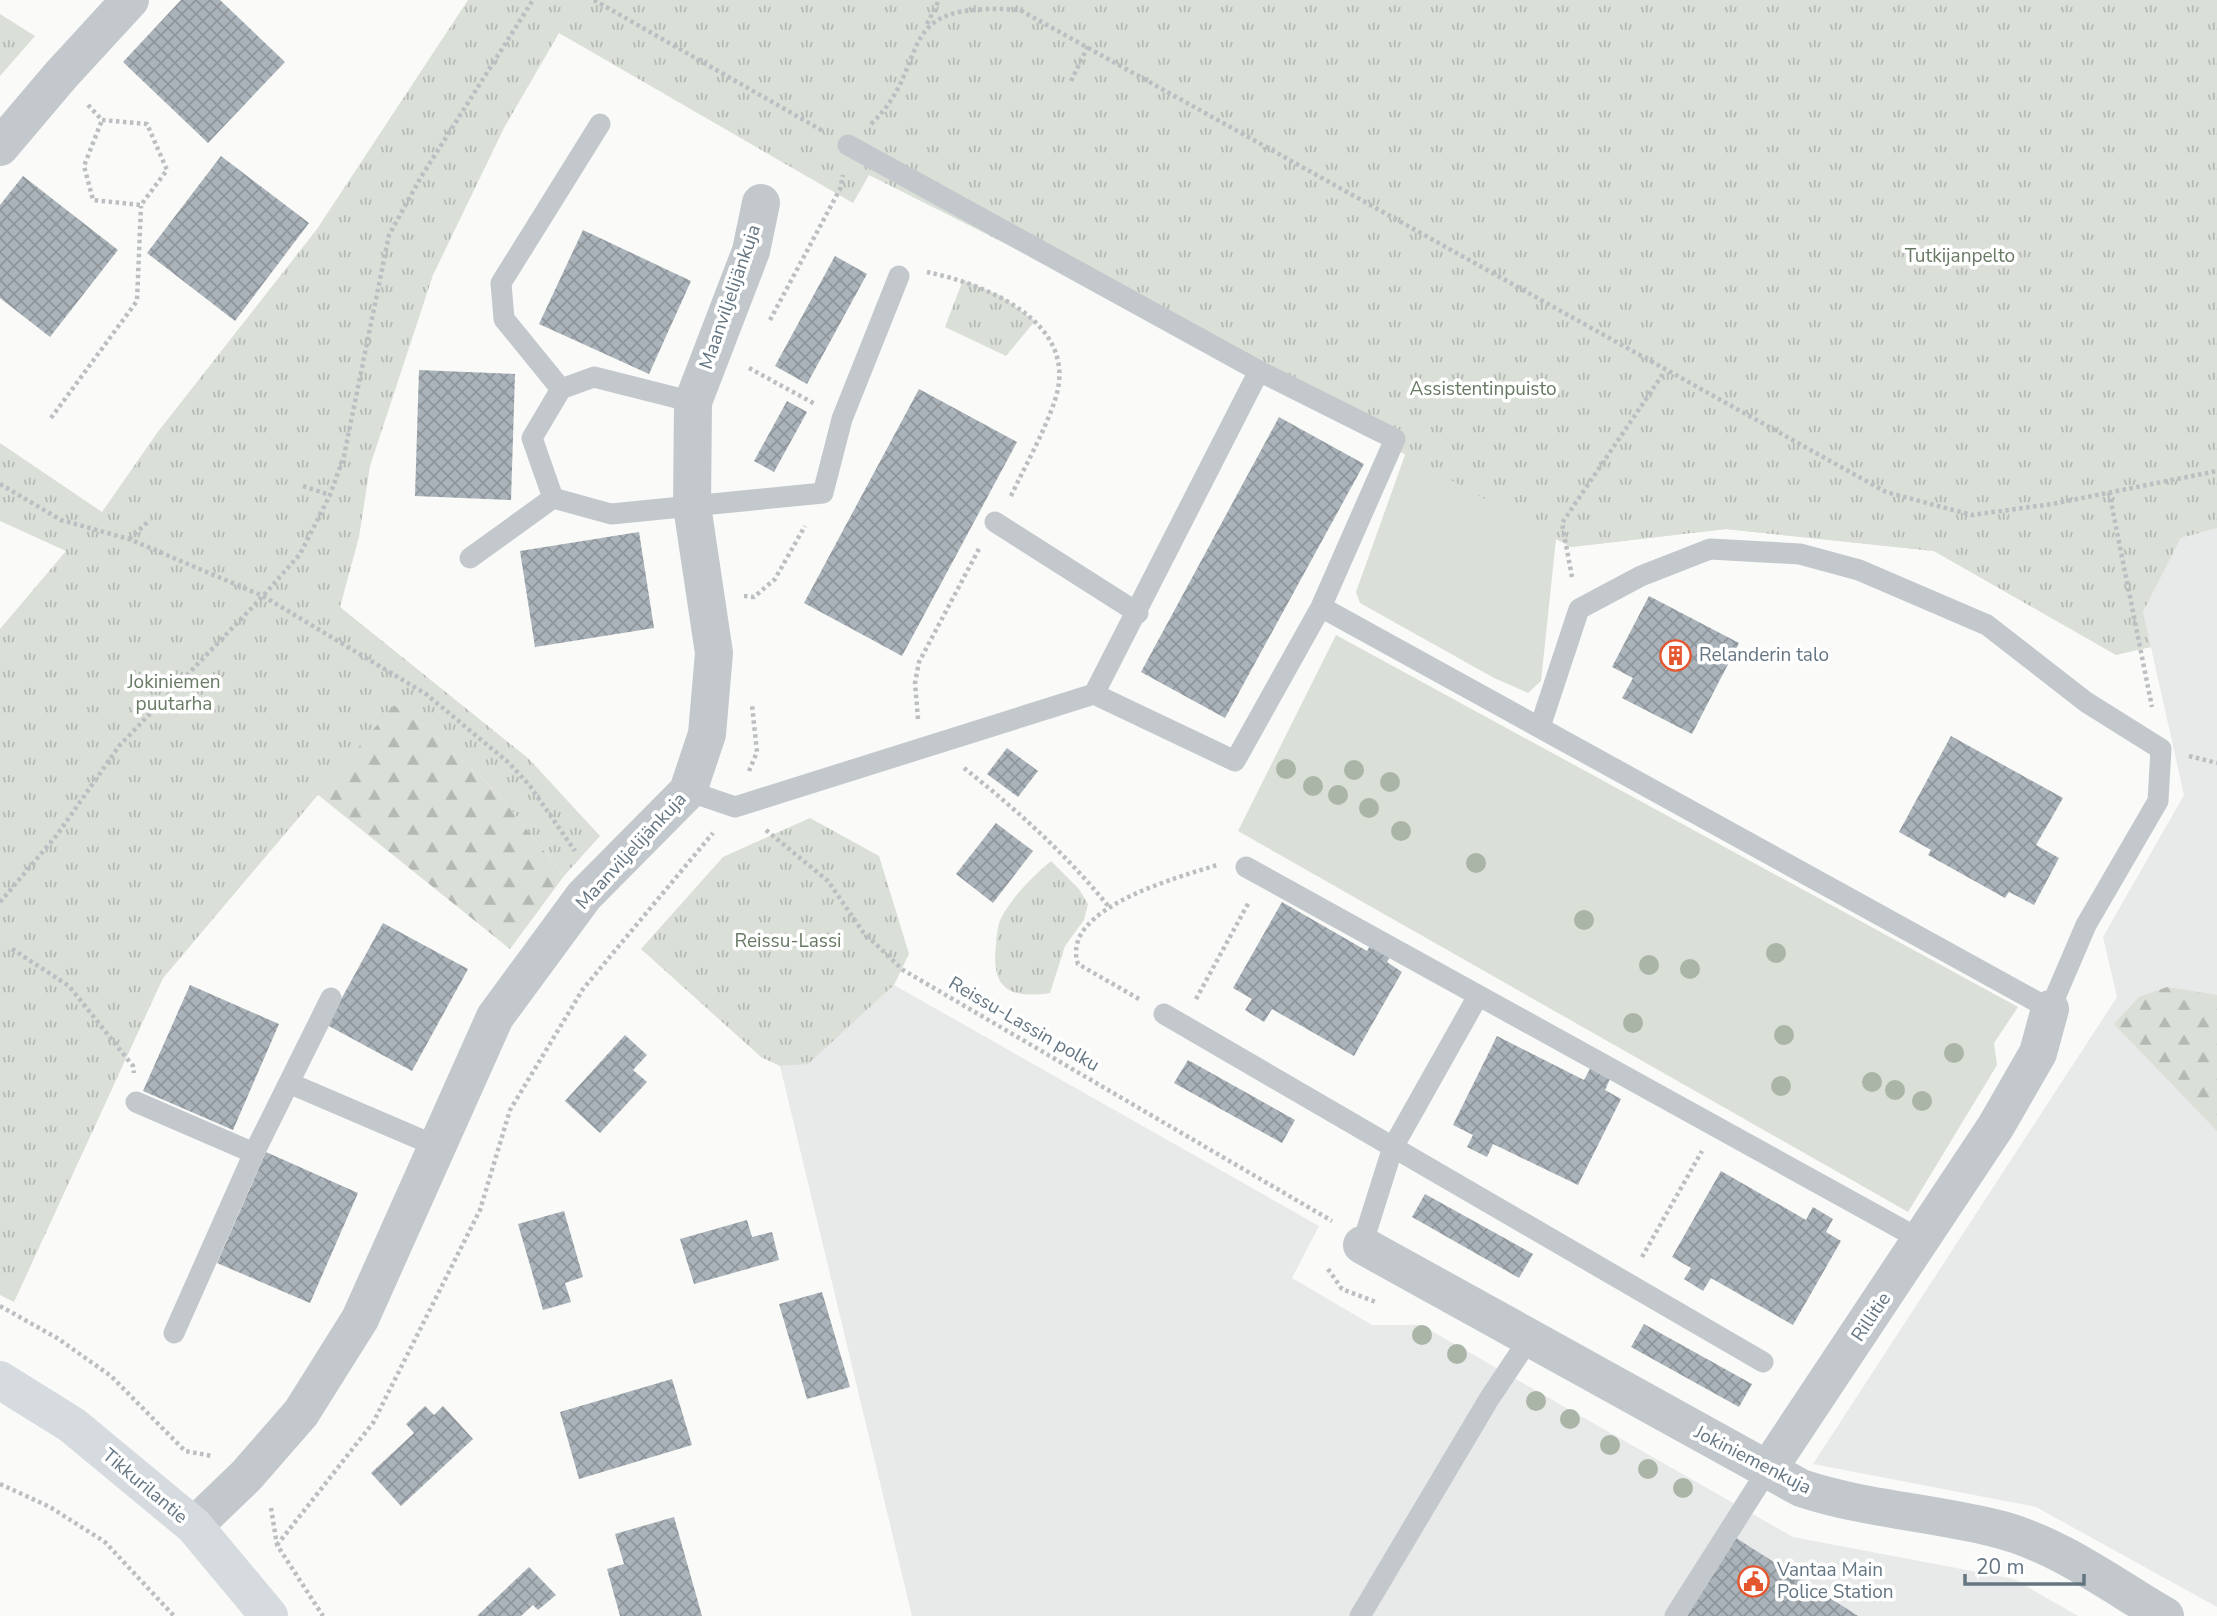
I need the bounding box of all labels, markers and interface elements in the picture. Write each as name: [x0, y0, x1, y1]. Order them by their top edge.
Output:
street label: Maanviljelijänkuja: [693, 221, 767, 373]
park label: Tutkijanpelto: [1905, 243, 2015, 269]
park label: Assistentinpuisto: [1409, 376, 1557, 402]
building icon: Relanderin talo: [1659, 638, 1693, 672]
place label: Relanderin talo: [1699, 642, 1829, 668]
park label: Jokiniemen puutarha: [126, 669, 221, 717]
street label: Maanviljelijänkuja: [570, 787, 692, 915]
park label: Reissu-Lassi: [734, 928, 842, 954]
street label: Reissu-Lassin polku: [944, 970, 1104, 1078]
street label: Rillitie: [1845, 1287, 1897, 1347]
street label: Jokiniemenkuja: [1689, 1419, 1816, 1501]
street label: Tikkurilantie: [97, 1442, 193, 1530]
scale bar: [1965, 1542, 2084, 1586]
text: 20 m: [1976, 1553, 2025, 1581]
place label: Vantaa Main Police Station: [1776, 1557, 1894, 1605]
public building icon: Vantaa Main Police Station: [1737, 1564, 1771, 1598]

